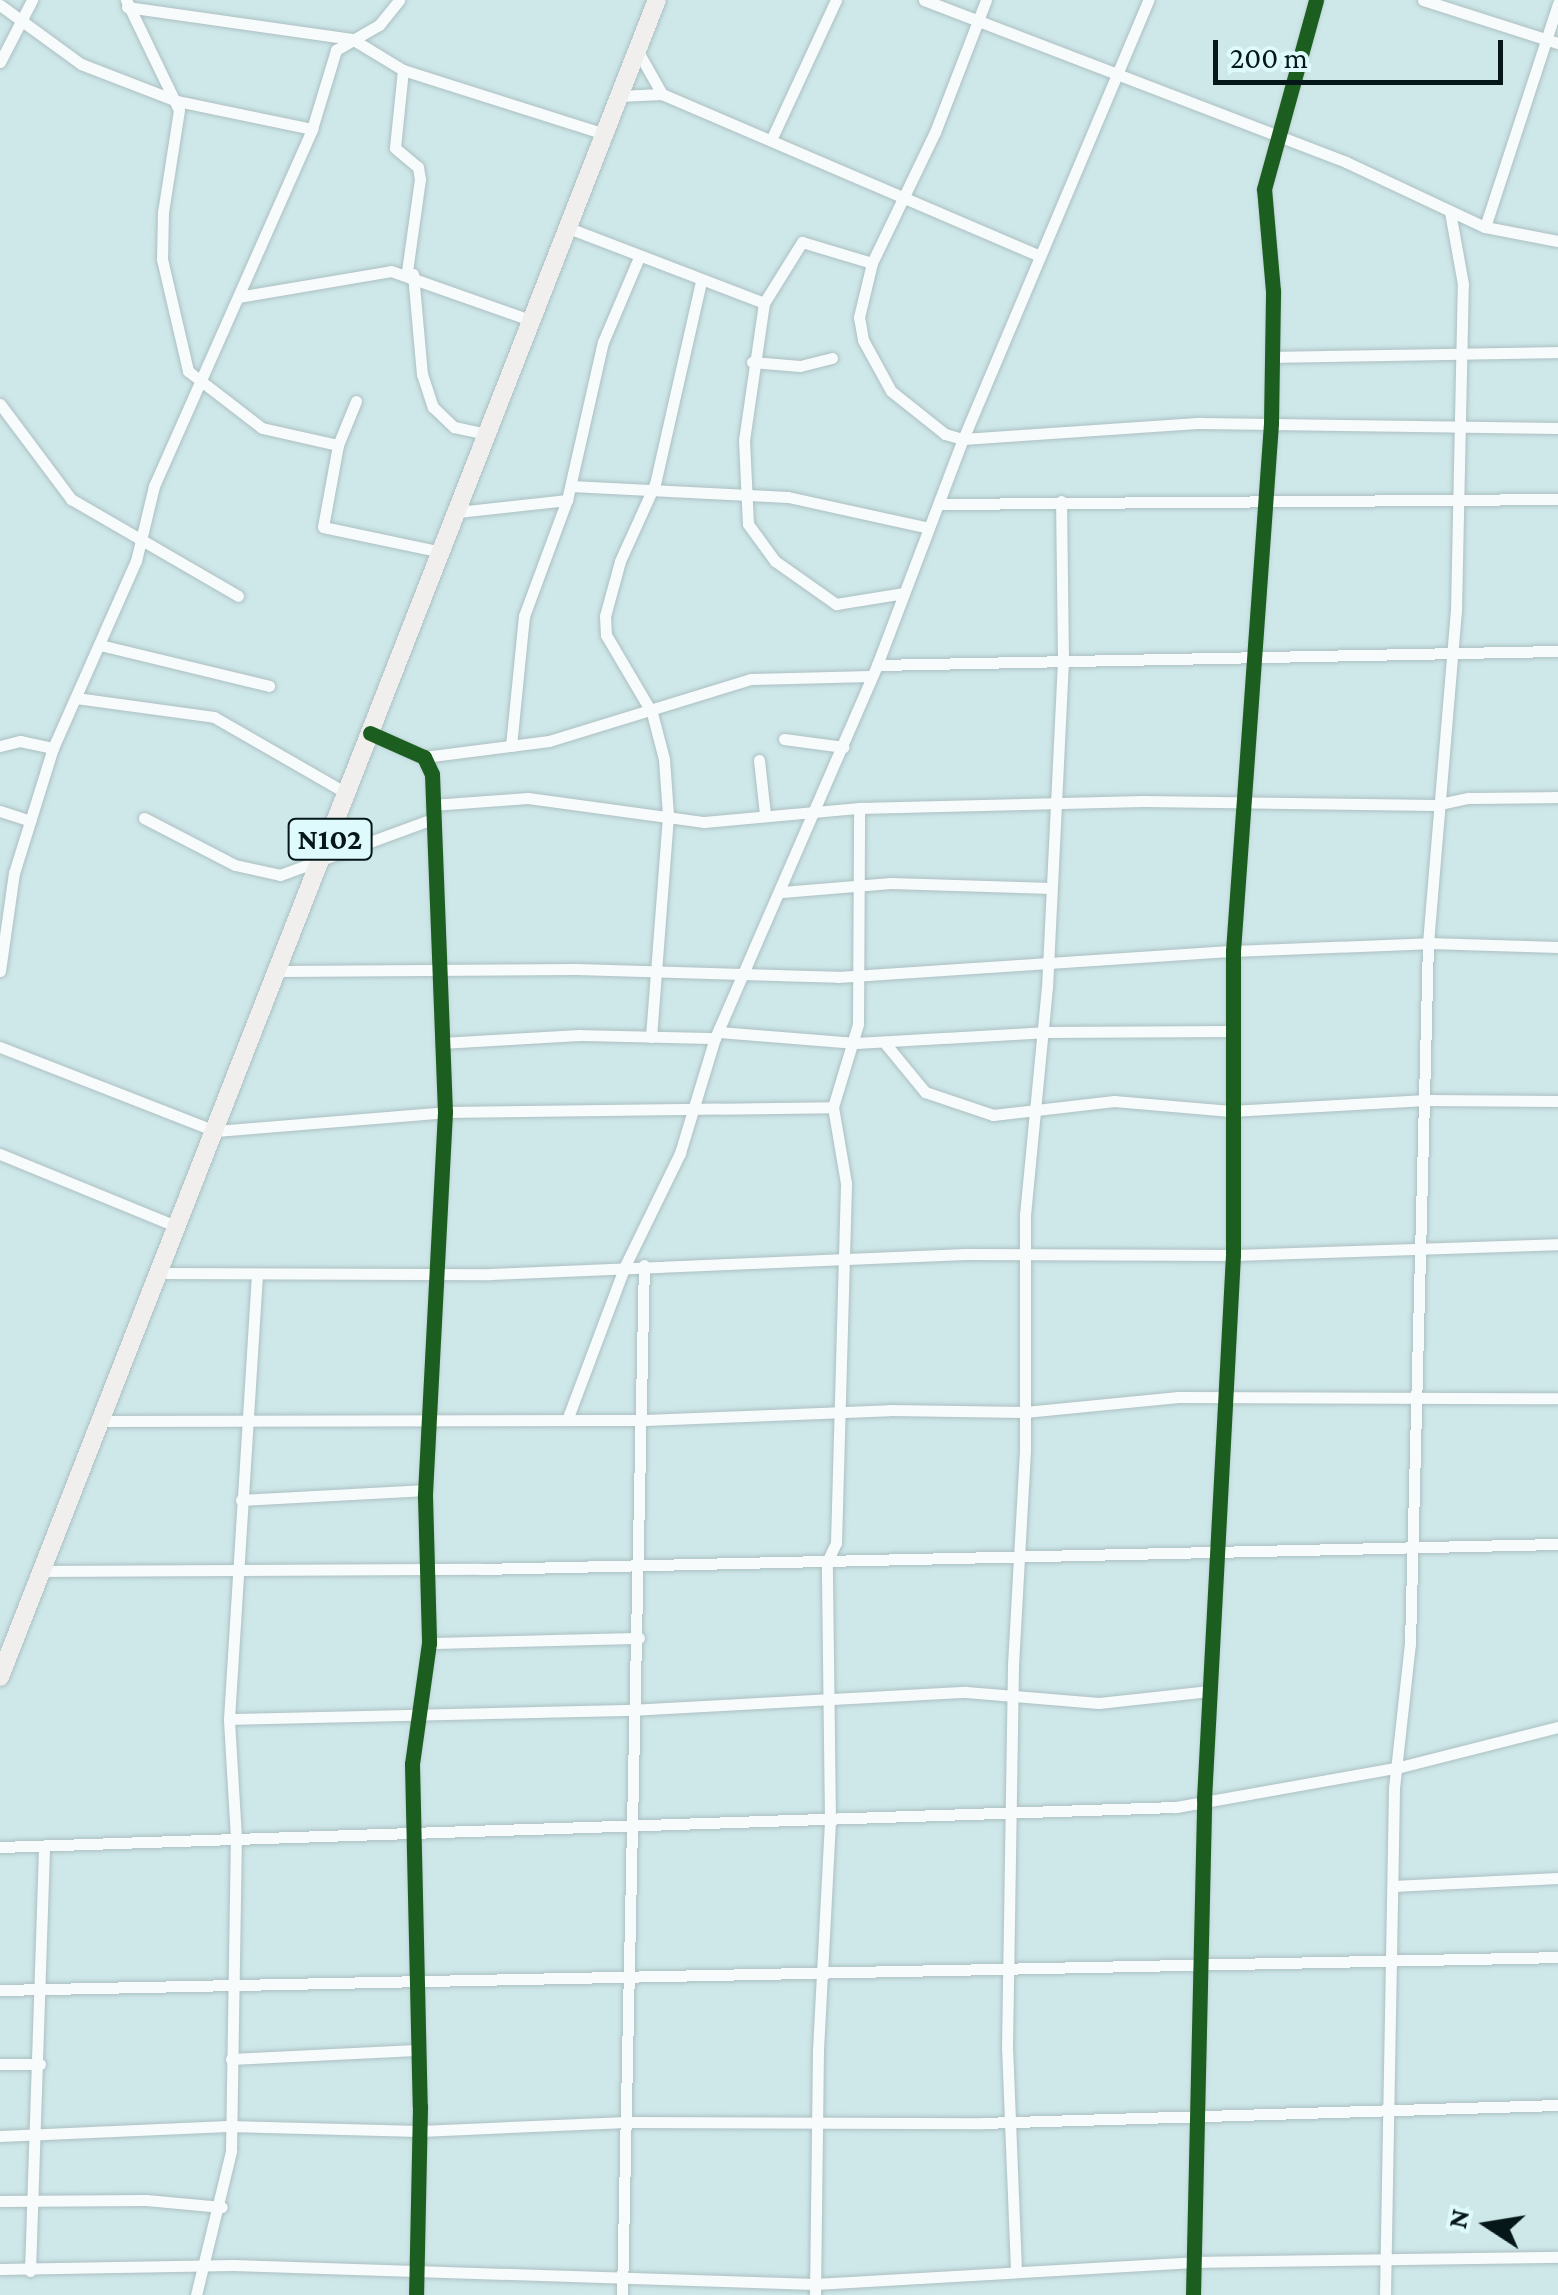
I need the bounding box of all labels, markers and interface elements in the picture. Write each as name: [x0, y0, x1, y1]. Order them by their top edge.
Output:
scale bar: [1218, 20, 1508, 82]
text: 200 m: [1230, 41, 1308, 74]
road number: N102: [288, 814, 372, 864]
north arrow: [1438, 2175, 1538, 2275]
text: N: [1441, 2206, 1475, 2231]

